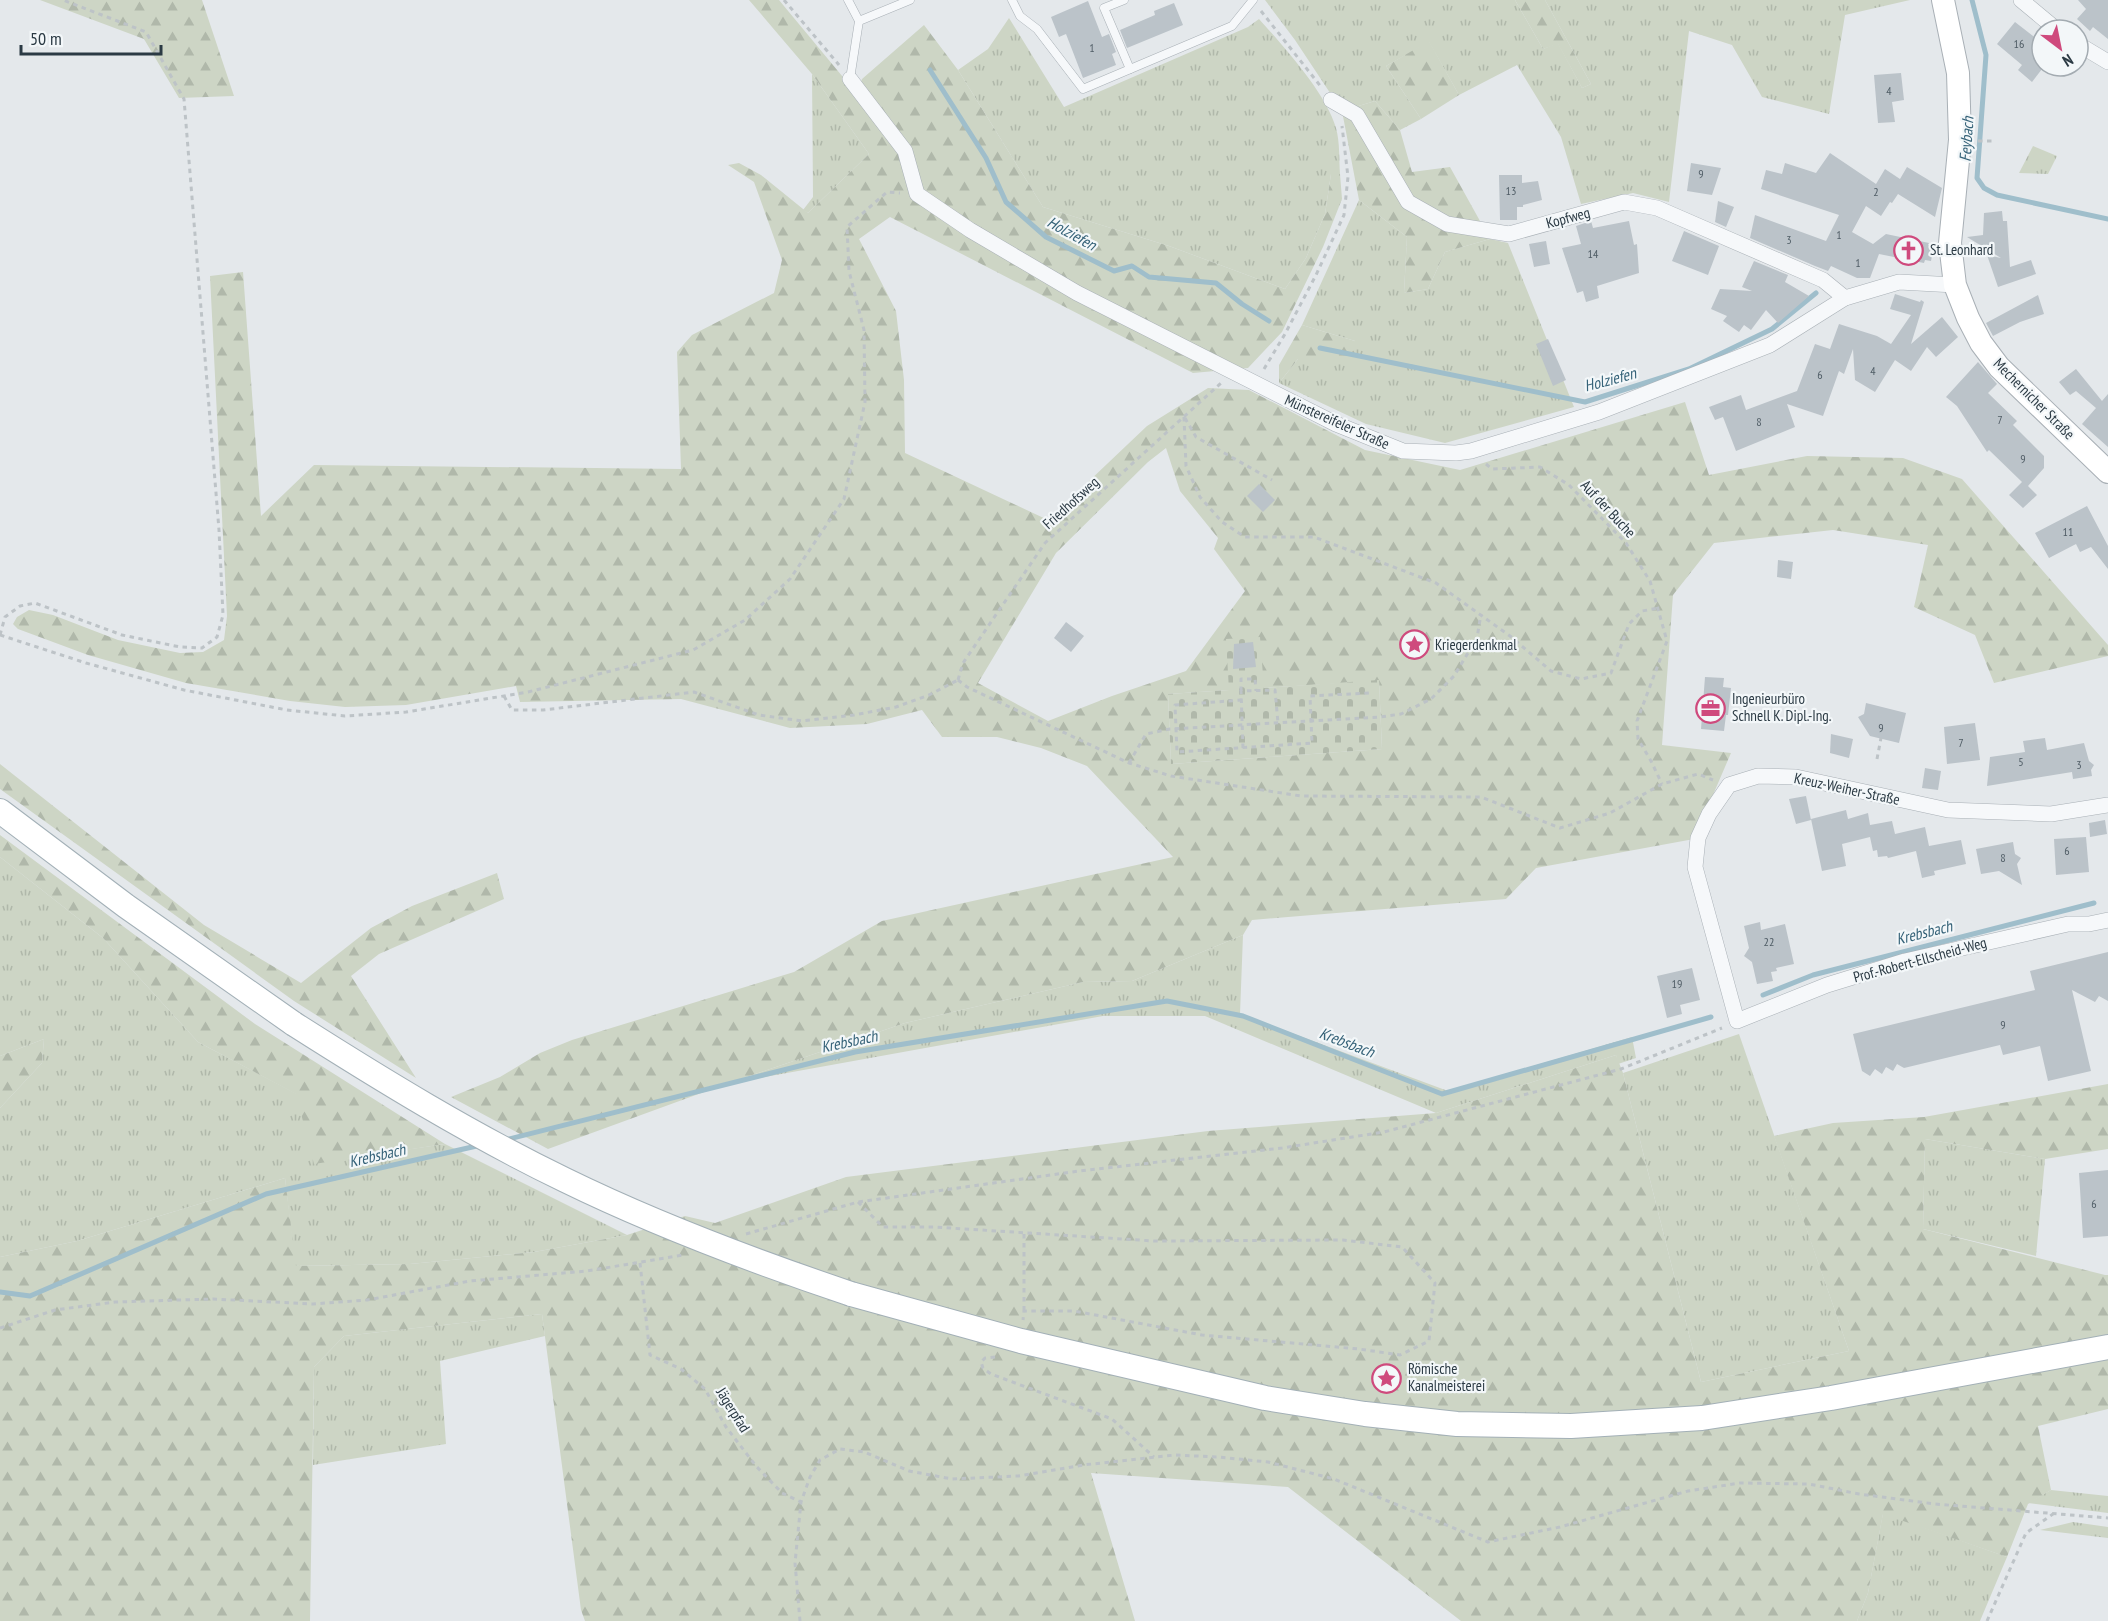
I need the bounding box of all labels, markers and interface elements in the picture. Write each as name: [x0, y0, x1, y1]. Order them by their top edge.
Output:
scale bar: [21, 18, 160, 56]
north arrow: [2030, 18, 2090, 78]
text: 50 m: [30, 27, 62, 50]
house number: 16: [2014, 36, 2024, 51]
house number: 1: [1089, 40, 1095, 55]
text: N: [2059, 50, 2077, 71]
house number: 4: [1886, 83, 1892, 98]
water label: Feybach: [1954, 115, 1978, 162]
house number: 9: [1698, 166, 1704, 181]
house number: 13: [1506, 183, 1516, 198]
house number: 2: [1873, 184, 1879, 199]
street label: Kopfweg: [1544, 203, 1592, 232]
water label: Holziefen: [1044, 211, 1101, 255]
house number: 1: [1836, 227, 1842, 242]
house number: 3: [1786, 232, 1792, 247]
church icon: St. Leonhard: [1893, 234, 1925, 266]
place label: St. Leonhard: [1930, 240, 1993, 259]
house number: 14: [1588, 246, 1599, 261]
house number: 1: [1855, 255, 1861, 270]
street label: Mechernicher Straße: [1990, 354, 2079, 443]
water label: Holziefen: [1582, 362, 1639, 395]
house number: 4: [1870, 363, 1876, 378]
house number: 6: [1817, 367, 1823, 382]
street label: Münstereifeler Straße: [1282, 390, 1392, 453]
house number: 7: [1997, 412, 2003, 427]
house number: 8: [1756, 414, 1762, 429]
house number: 9: [2020, 451, 2026, 466]
street label: Friedhofsweg: [1039, 472, 1103, 533]
street label: Auf der Buche: [1577, 476, 1640, 542]
house number: 11: [2063, 524, 2073, 539]
place icon: Kriegerdenkmal: [1398, 629, 1430, 661]
place label: Kriegerdenkmal: [1435, 635, 1517, 654]
place label: Ingenieurbüro Schnell K. Dipl.-Ing.: [1732, 689, 1832, 725]
office icon: Ingenieurbüro Schnell K. Dipl.-Ing.: [1695, 692, 1727, 724]
house number: 9: [1878, 720, 1884, 735]
house number: 7: [1958, 735, 1964, 750]
house number: 5: [2018, 754, 2024, 769]
house number: 3: [2076, 757, 2082, 772]
street label: Kreuz-Weiher-Straße: [1793, 768, 1902, 809]
house number: 6: [2064, 843, 2070, 858]
house number: 8: [2000, 850, 2006, 865]
water label: Krebsbach: [1894, 915, 1955, 949]
street label: Prof.-Robert-Ellscheid-Weg: [1851, 933, 1989, 986]
house number: 22: [1764, 934, 1774, 949]
house number: 19: [1672, 976, 1682, 991]
house number: 9: [2000, 1017, 2006, 1032]
water label: Krebsbach: [1317, 1022, 1378, 1062]
water label: Krebsbach: [819, 1025, 880, 1057]
water label: Krebsbach: [347, 1139, 408, 1171]
house number: 6: [2091, 1196, 2097, 1211]
place label: Römische Kanalmeisterei: [1408, 1359, 1485, 1395]
place icon: Römische Kanalmeisterei: [1371, 1362, 1403, 1394]
street label: Jägerpfad: [712, 1383, 755, 1436]

